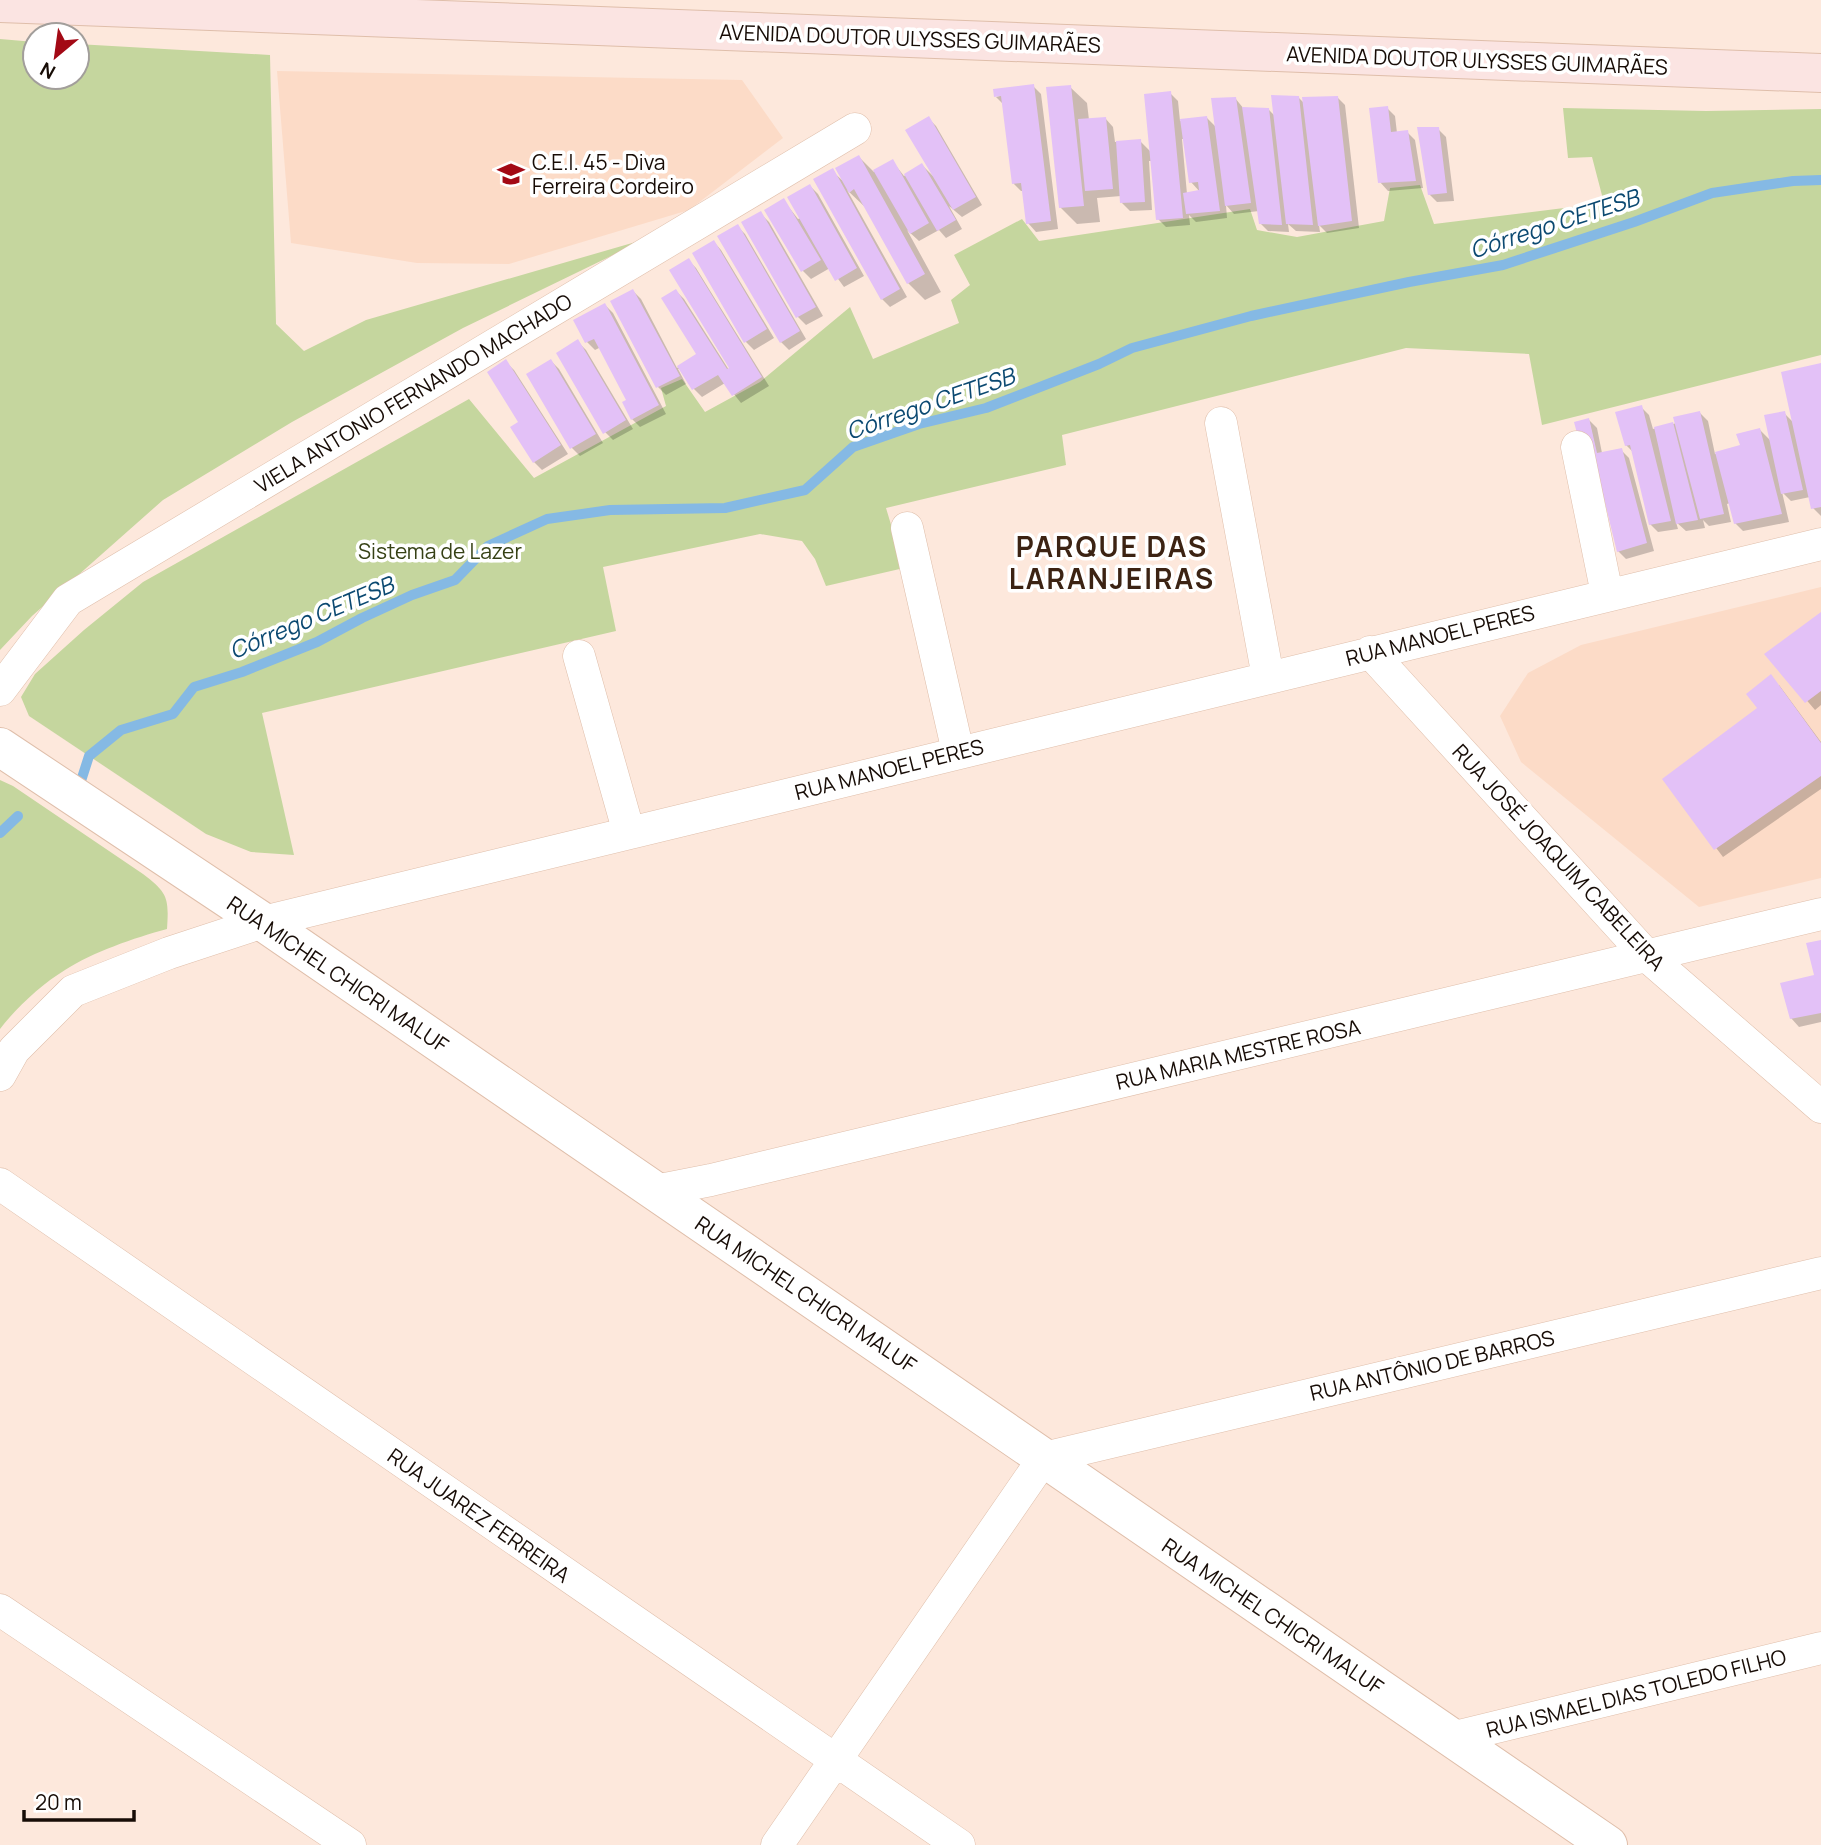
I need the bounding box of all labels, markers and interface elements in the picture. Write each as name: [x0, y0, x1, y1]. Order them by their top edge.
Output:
street label: AVENIDA DOUTOR ULYSSES GUIMARÃES: [719, 17, 1101, 59]
north arrow: [21, 21, 91, 91]
street label: AVENIDA DOUTOR ULYSSES GUIMARÃES: [1286, 39, 1668, 81]
text: N: [35, 56, 60, 86]
place label: C.E.I. 45 - Diva Ferreira Cordeiro: [532, 148, 694, 200]
school or university icon: C.E.I. 45 - Diva Ferreira Cordeiro: [496, 159, 526, 189]
water label: Córrego CETESB: [1465, 180, 1644, 265]
street label: VIELA ANTONIO FERNANDO MACHADO: [249, 287, 577, 499]
water label: Córrego CETESB: [842, 359, 1020, 447]
district label: PARQUE DAS LARANJEIRAS: [1009, 527, 1215, 597]
park label: Sistema de Lazer: [358, 537, 522, 565]
water label: Córrego CETESB: [224, 567, 400, 666]
street label: RUA MANOEL PERES: [1343, 598, 1537, 672]
street label: RUA MANOEL PERES: [792, 732, 986, 806]
street label: RUA JOSÉ JOAQUIM CABELEIRA: [1447, 738, 1671, 976]
street label: RUA MICHEL CHICRI MALUF: [222, 889, 455, 1059]
street label: RUA MARIA MESTRE ROSA: [1113, 1012, 1363, 1096]
street label: RUA MICHEL CHICRI MALUF: [690, 1209, 923, 1379]
street label: RUA ANTÔNIO DE BARROS: [1307, 1323, 1557, 1407]
street label: RUA JUAREZ FERREIRA: [382, 1441, 576, 1589]
street label: RUA MICHEL CHICRI MALUF: [1157, 1531, 1390, 1701]
street label: RUA ISMAEL DIAS TOLEDO FILHO: [1483, 1642, 1789, 1744]
scale bar: [24, 1778, 135, 1822]
text: 20 m: [35, 1788, 82, 1816]

